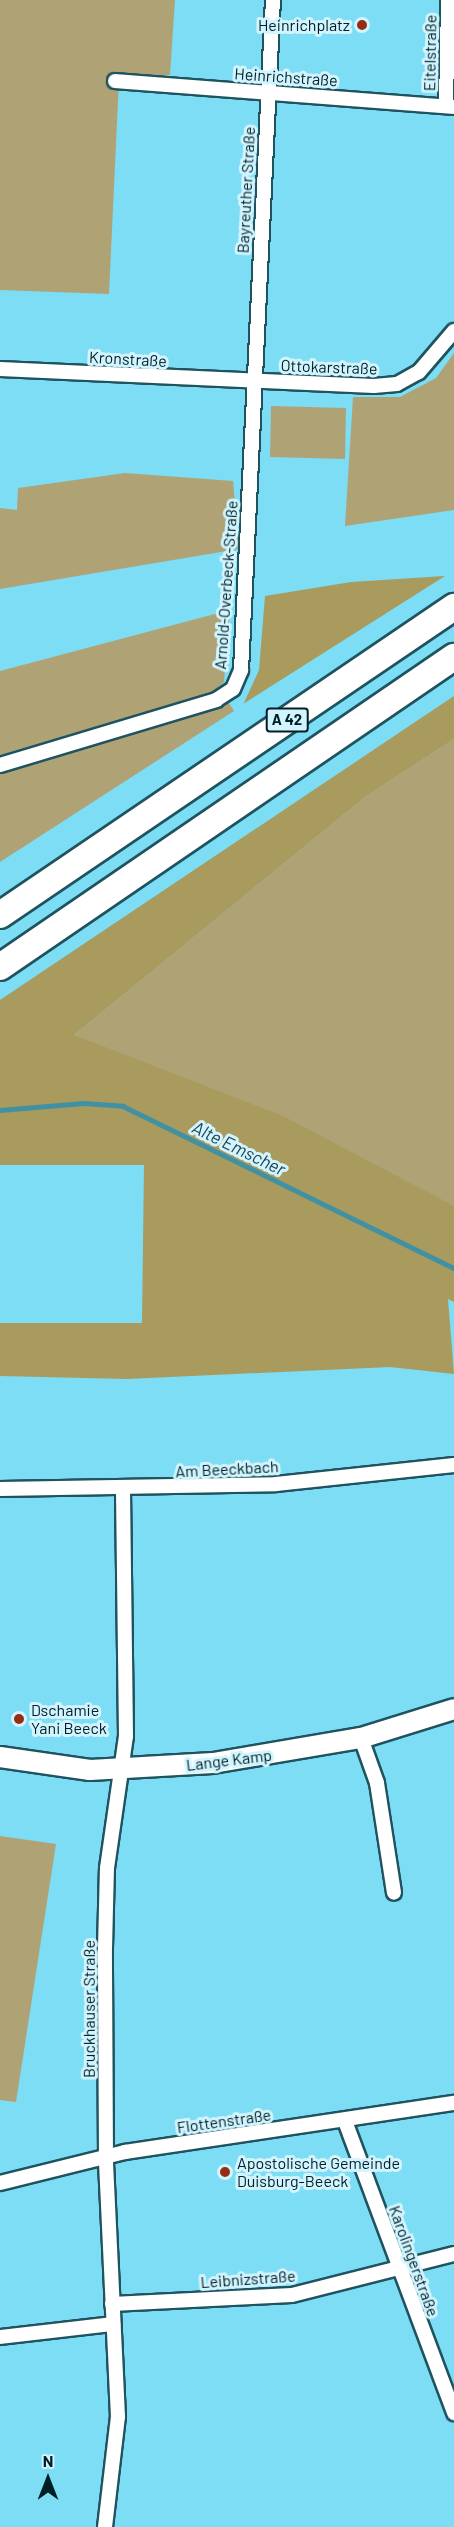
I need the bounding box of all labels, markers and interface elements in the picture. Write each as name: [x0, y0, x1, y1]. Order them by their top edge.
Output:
place label: Heinrichplatz: [258, 15, 350, 35]
street label: Eitelstraße: [420, 15, 440, 91]
marker: Heinrichplatz: [355, 18, 369, 32]
street label: Heinrichstraße: [234, 64, 338, 90]
street label: Bayreuther Straße: [233, 126, 259, 254]
street label: Kronstraße: [89, 347, 167, 371]
street label: Ottokarstraße: [280, 356, 378, 378]
street label: Arnold-Overbeck-Straße: [211, 500, 241, 670]
road number: A 42: [264, 708, 310, 732]
water label: Alte Emscher: [189, 1116, 289, 1180]
street label: Am Beeckbach: [175, 1457, 279, 1481]
place label: Dschamie Yani Beeck: [31, 1700, 107, 1738]
marker: Dschamie Yani Beeck: [12, 1712, 26, 1726]
street label: Lange Kamp: [185, 1745, 273, 1775]
street label: Bruckhauser Straße: [79, 1940, 99, 2078]
street label: Flottenstraße: [176, 2105, 272, 2137]
place label: Apostolische Gemeinde Duisburg-Beeck: [237, 2153, 400, 2191]
marker: Apostolische Gemeinde Duisburg-Beeck: [218, 2165, 232, 2179]
street label: Karolingerstraße: [385, 2203, 443, 2319]
street label: Leibnizstraße: [200, 2266, 296, 2292]
north arrow: [18, 2449, 78, 2509]
text: N: [43, 2451, 53, 2470]

